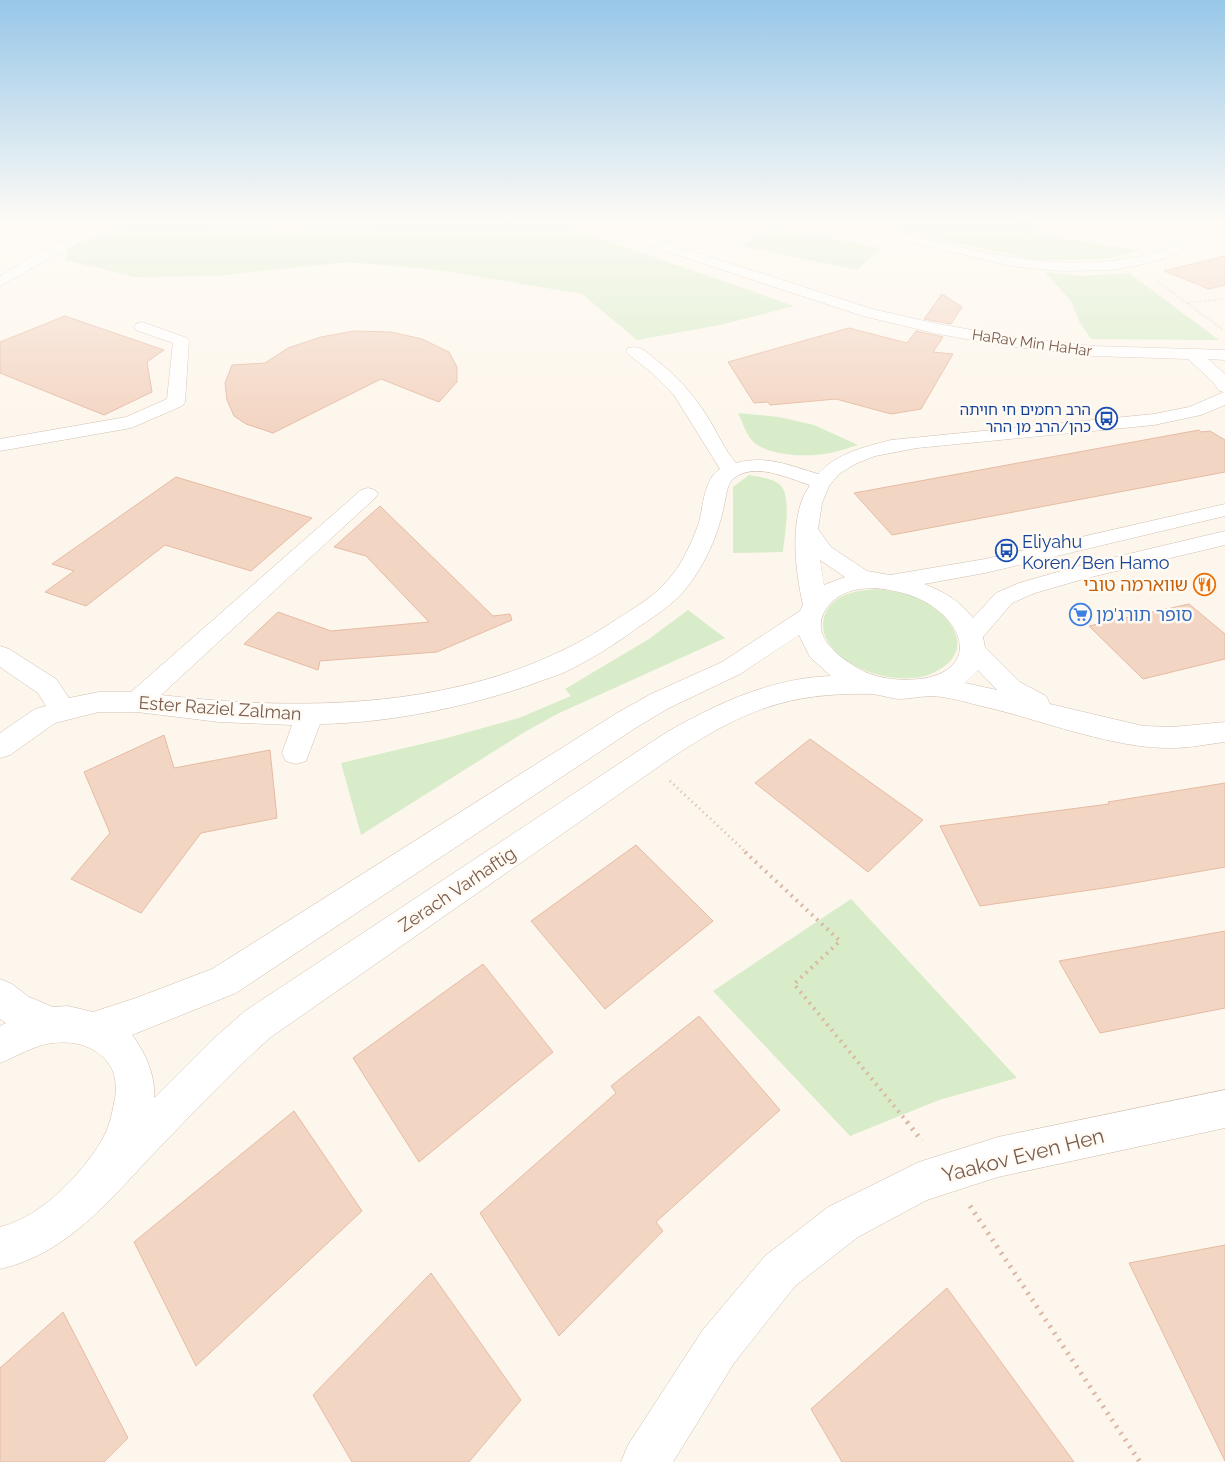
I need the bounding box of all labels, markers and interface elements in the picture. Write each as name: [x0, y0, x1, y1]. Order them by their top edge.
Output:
street label: HaRav Min HaHar: [971, 326, 1094, 360]
place label: הרב רחמים חי חויתה כהן/הרב מן ההר: [960, 401, 1091, 436]
bus stop icon: הרב רחמים חי חויתה כהן/הרב מן ההר: [1095, 407, 1119, 431]
place label: Eliyahu Koren/Ben Hamo: [1022, 531, 1170, 573]
bus stop icon: Eliyahu Koren/Ben Hamo: [994, 539, 1018, 563]
restaurant icon: שווארמה טובי: [1192, 572, 1216, 596]
place label: שווארמה טובי: [1083, 574, 1188, 595]
supermarket icon: סופר תורג'מן: [1068, 602, 1092, 626]
place label: סופר תורג'מן: [1096, 604, 1193, 625]
street label: Ester Raziel Zalman: [138, 692, 302, 724]
street label: Zerach Varhaftig: [394, 842, 520, 936]
street label: Yaakov Even Hen: [939, 1123, 1107, 1187]

